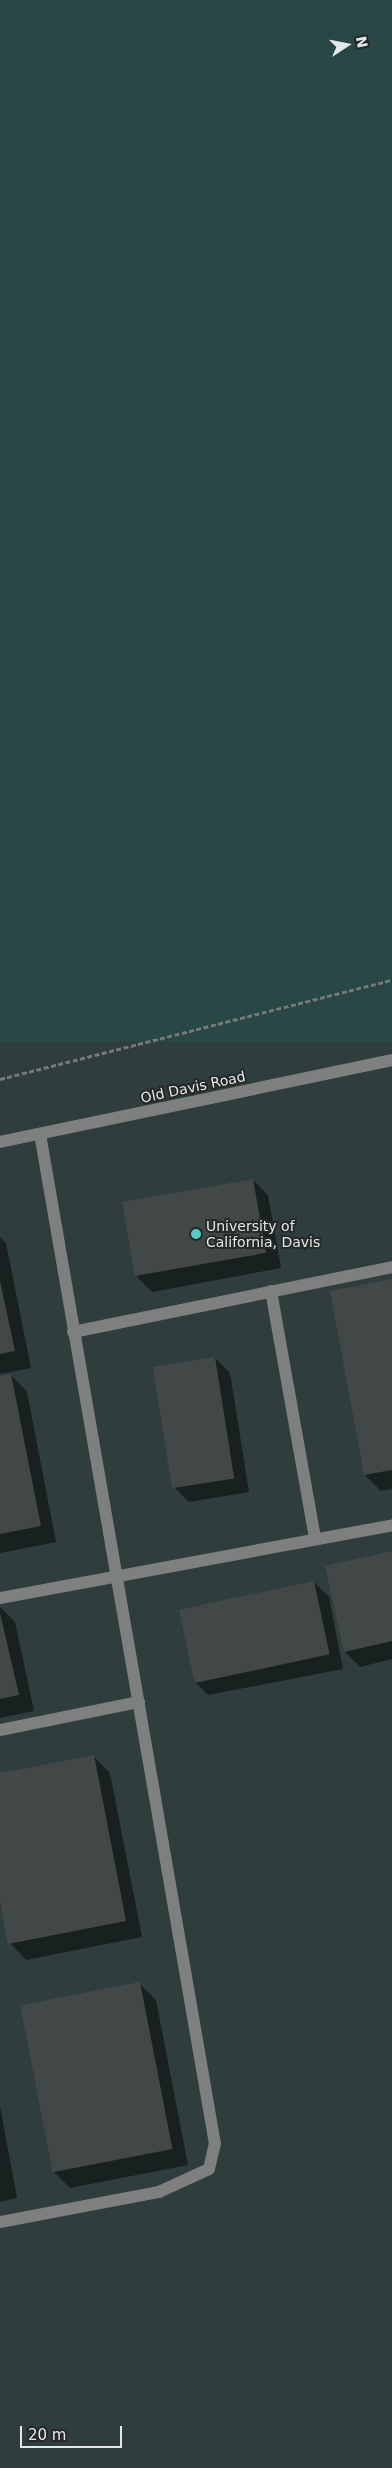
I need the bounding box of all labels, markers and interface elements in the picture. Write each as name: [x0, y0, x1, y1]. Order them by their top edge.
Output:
north arrow: [322, 20, 372, 70]
text: N: [353, 35, 371, 49]
street label: Old Davis Road: [139, 1068, 247, 1106]
place label: University of California, Davis: [206, 1218, 320, 1250]
marker: University of California, Davis: [190, 1228, 202, 1240]
scale bar: [22, 2416, 125, 2448]
text: 20 m: [28, 2426, 66, 2444]

